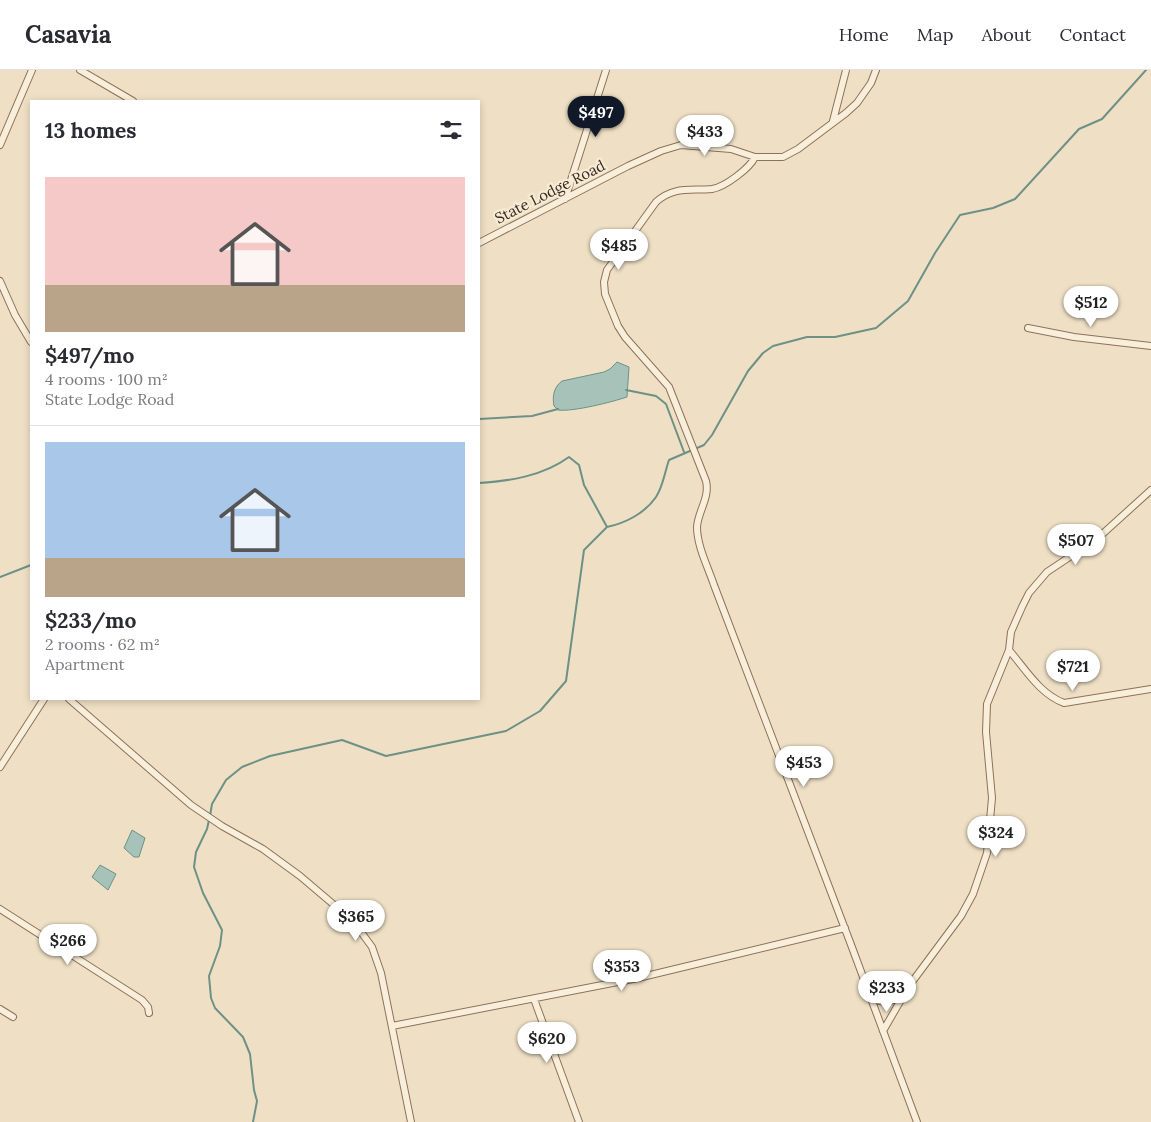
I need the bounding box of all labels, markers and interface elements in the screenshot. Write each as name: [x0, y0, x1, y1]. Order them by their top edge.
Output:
text: Casavia: [25, 19, 111, 50]
text: Home: [839, 23, 889, 46]
text: Map: [917, 23, 953, 46]
text: About: [981, 23, 1031, 46]
text: Contact: [1059, 23, 1126, 46]
pin: $497: [566, 96, 626, 138]
text: $497: [579, 102, 613, 122]
pin: $433: [675, 114, 735, 157]
icon: filters: [437, 116, 465, 144]
text: 13 homes: [45, 117, 137, 144]
text: $433: [687, 121, 723, 141]
street label: State Lodge Road: [491, 156, 608, 228]
icon: home: [210, 209, 300, 299]
pin: $485: [589, 228, 649, 271]
text: $485: [601, 235, 637, 255]
pin: $512: [1061, 286, 1121, 328]
text: $512: [1074, 292, 1108, 312]
text: $497/mo: [45, 342, 134, 369]
text: 4 rooms · 100 m²: [45, 369, 168, 389]
text: State Lodge Road: [45, 389, 174, 409]
icon: home: [210, 475, 300, 565]
pin: $507: [1046, 524, 1106, 566]
text: $507: [1058, 530, 1094, 550]
text: $233/mo: [45, 607, 136, 634]
text: 2 rooms · 62 m²: [45, 634, 160, 654]
pin: $721: [1043, 650, 1103, 692]
text: Apartment: [45, 654, 125, 674]
text: $721: [1057, 656, 1089, 676]
pin: $453: [774, 746, 834, 788]
text: $453: [786, 752, 822, 772]
pin: $324: [966, 816, 1026, 858]
text: $324: [978, 822, 1014, 842]
pin: $365: [326, 900, 386, 942]
text: $365: [338, 906, 374, 926]
pin: $266: [38, 924, 98, 966]
text: $266: [50, 930, 86, 950]
pin: $353: [592, 950, 652, 992]
text: $353: [604, 956, 640, 976]
pin: $233: [857, 970, 917, 1013]
text: $233: [869, 977, 905, 997]
pin: $620: [517, 1022, 577, 1064]
text: $620: [528, 1028, 566, 1048]

